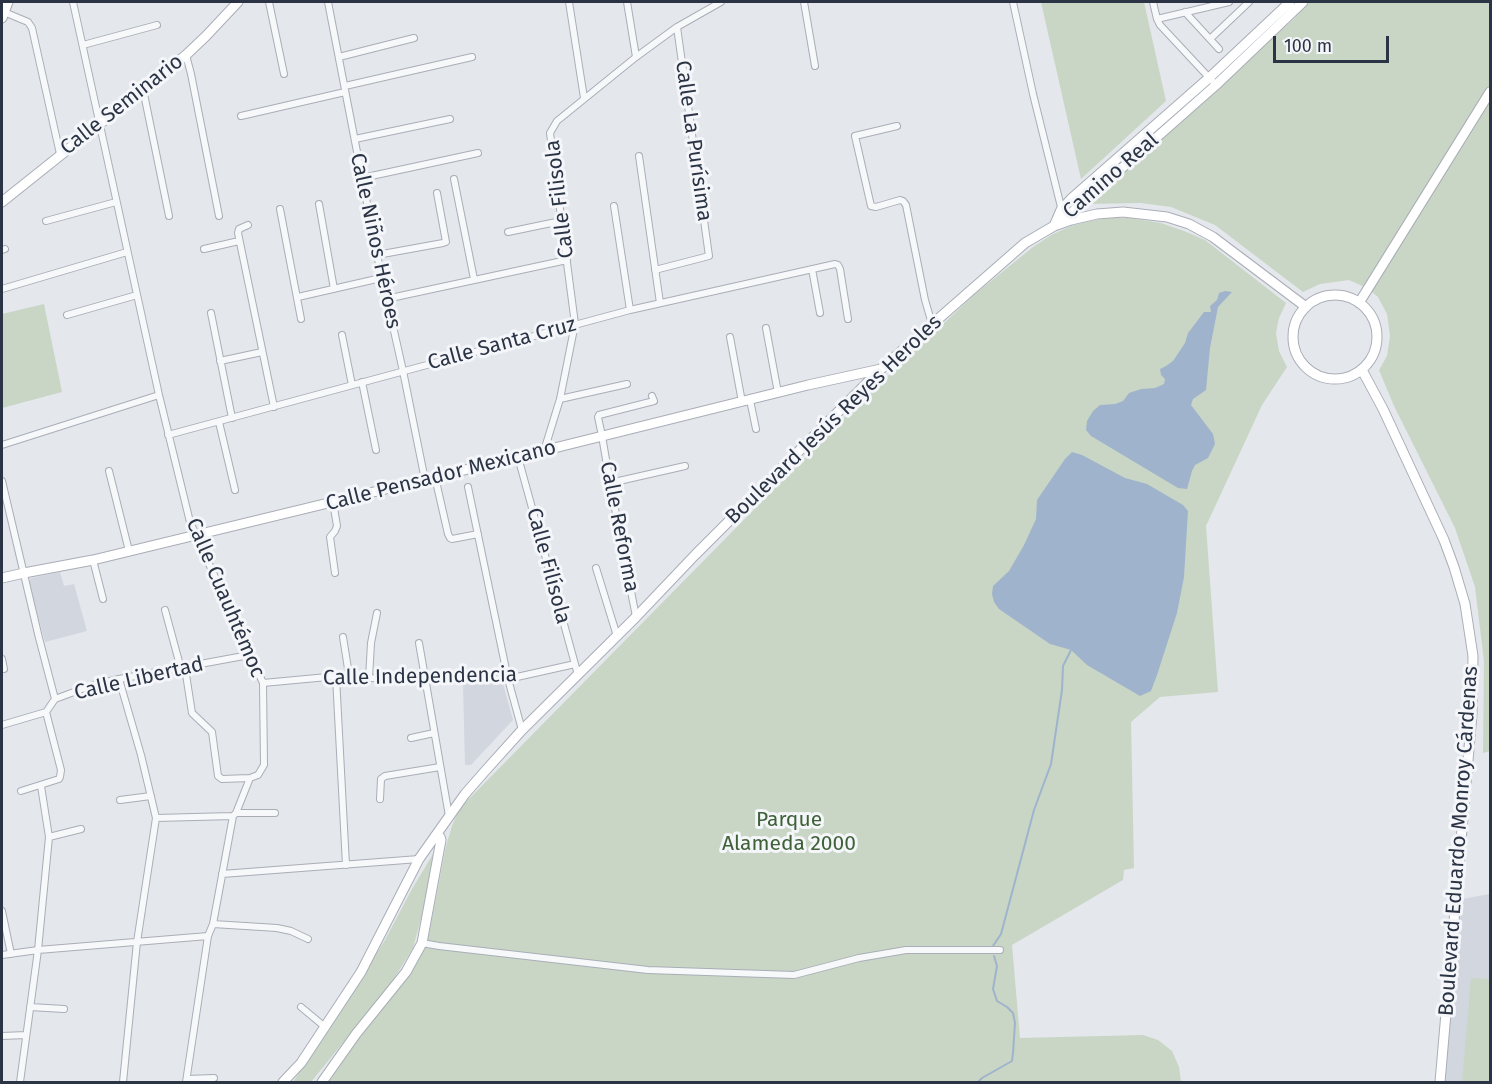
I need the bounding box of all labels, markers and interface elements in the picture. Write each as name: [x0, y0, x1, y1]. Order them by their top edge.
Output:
scale bar: [1276, 24, 1392, 62]
text: 100 m: [1284, 35, 1332, 57]
street label: Calle Seminario: [56, 49, 188, 161]
street label: Calle La Purísima: [669, 59, 717, 223]
street label: Camino Real: [1058, 128, 1164, 224]
street label: Calle Filisola: [540, 138, 580, 260]
street label: Calle Niños Héroes: [344, 151, 406, 331]
street label: Boulevard Jesús Reyes Heroles: [721, 310, 947, 530]
street label: Calle Santa Cruz: [425, 312, 579, 376]
street label: Calle Pensador Mexicano: [323, 435, 559, 517]
street label: Calle Reforma: [594, 460, 644, 594]
street label: Calle Filísola: [520, 505, 576, 627]
street label: Calle Cuauhtémoc: [180, 515, 270, 681]
street label: Calle Libertad: [72, 652, 206, 706]
street label: Calle Independencia: [323, 663, 517, 691]
street label: Boulevard Eduardo Monroy Cárdenas: [1434, 665, 1484, 1017]
park label: Parque Alameda 2000: [722, 807, 856, 857]

